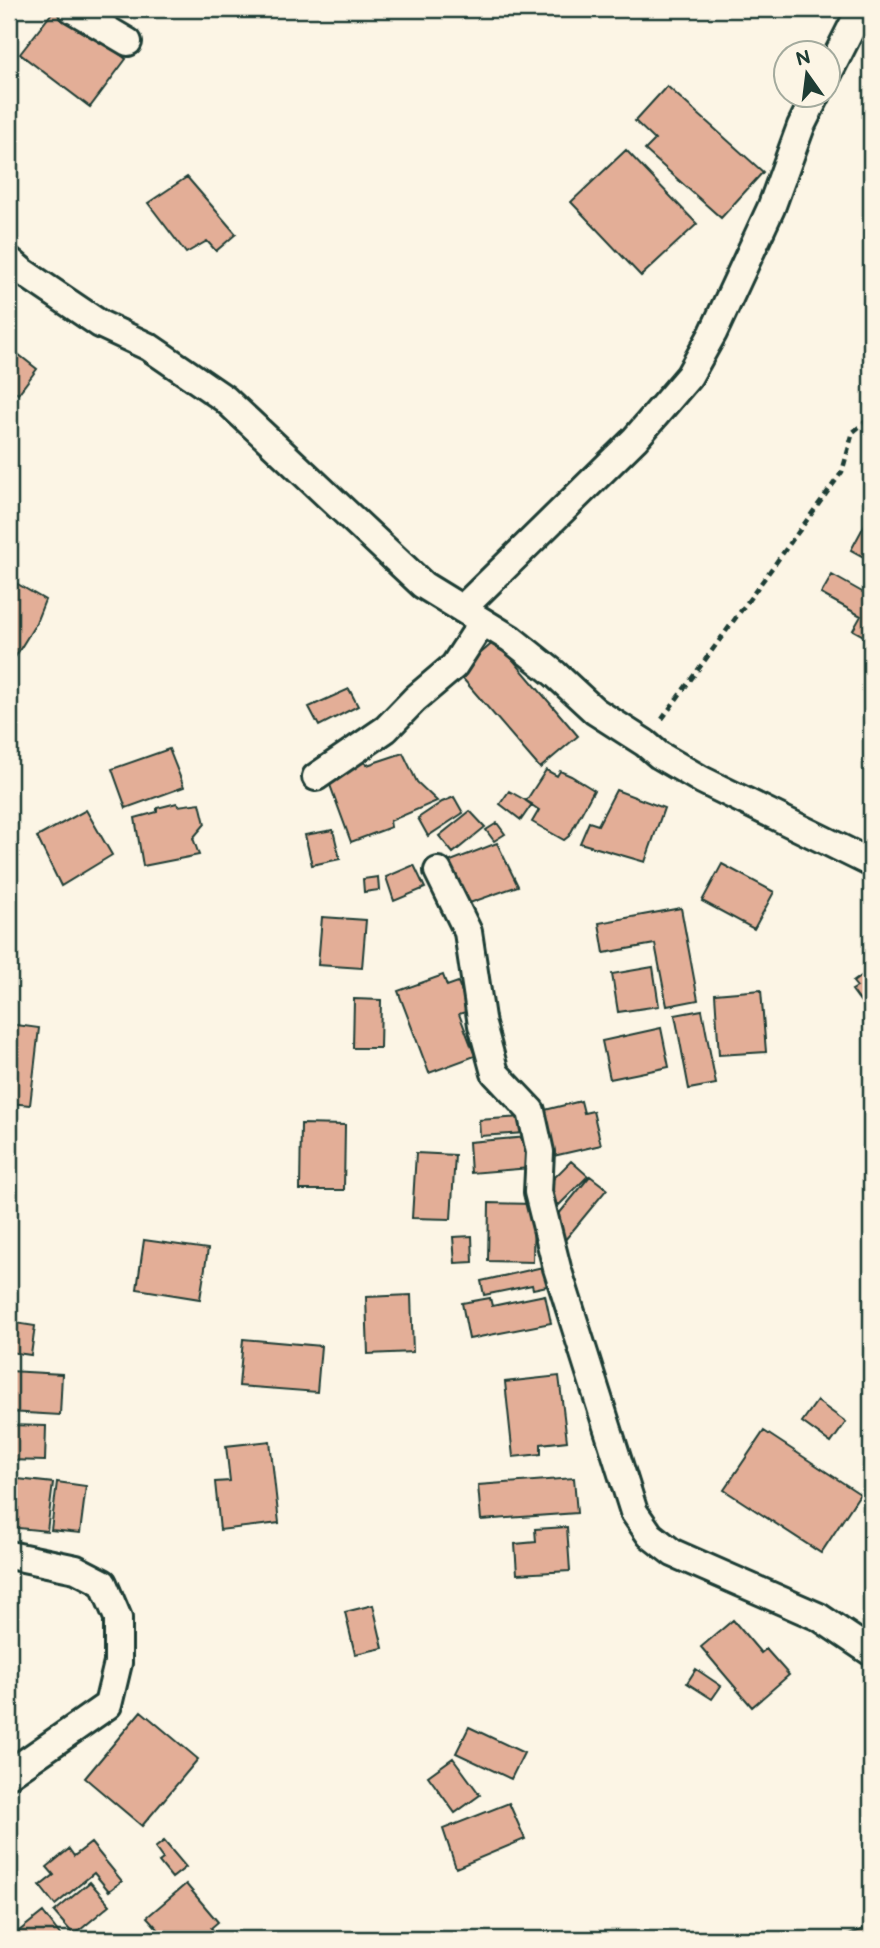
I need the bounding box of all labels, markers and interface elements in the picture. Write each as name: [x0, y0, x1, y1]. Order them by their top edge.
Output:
north arrow: [772, 38, 842, 108]
text: N: [794, 46, 813, 72]

